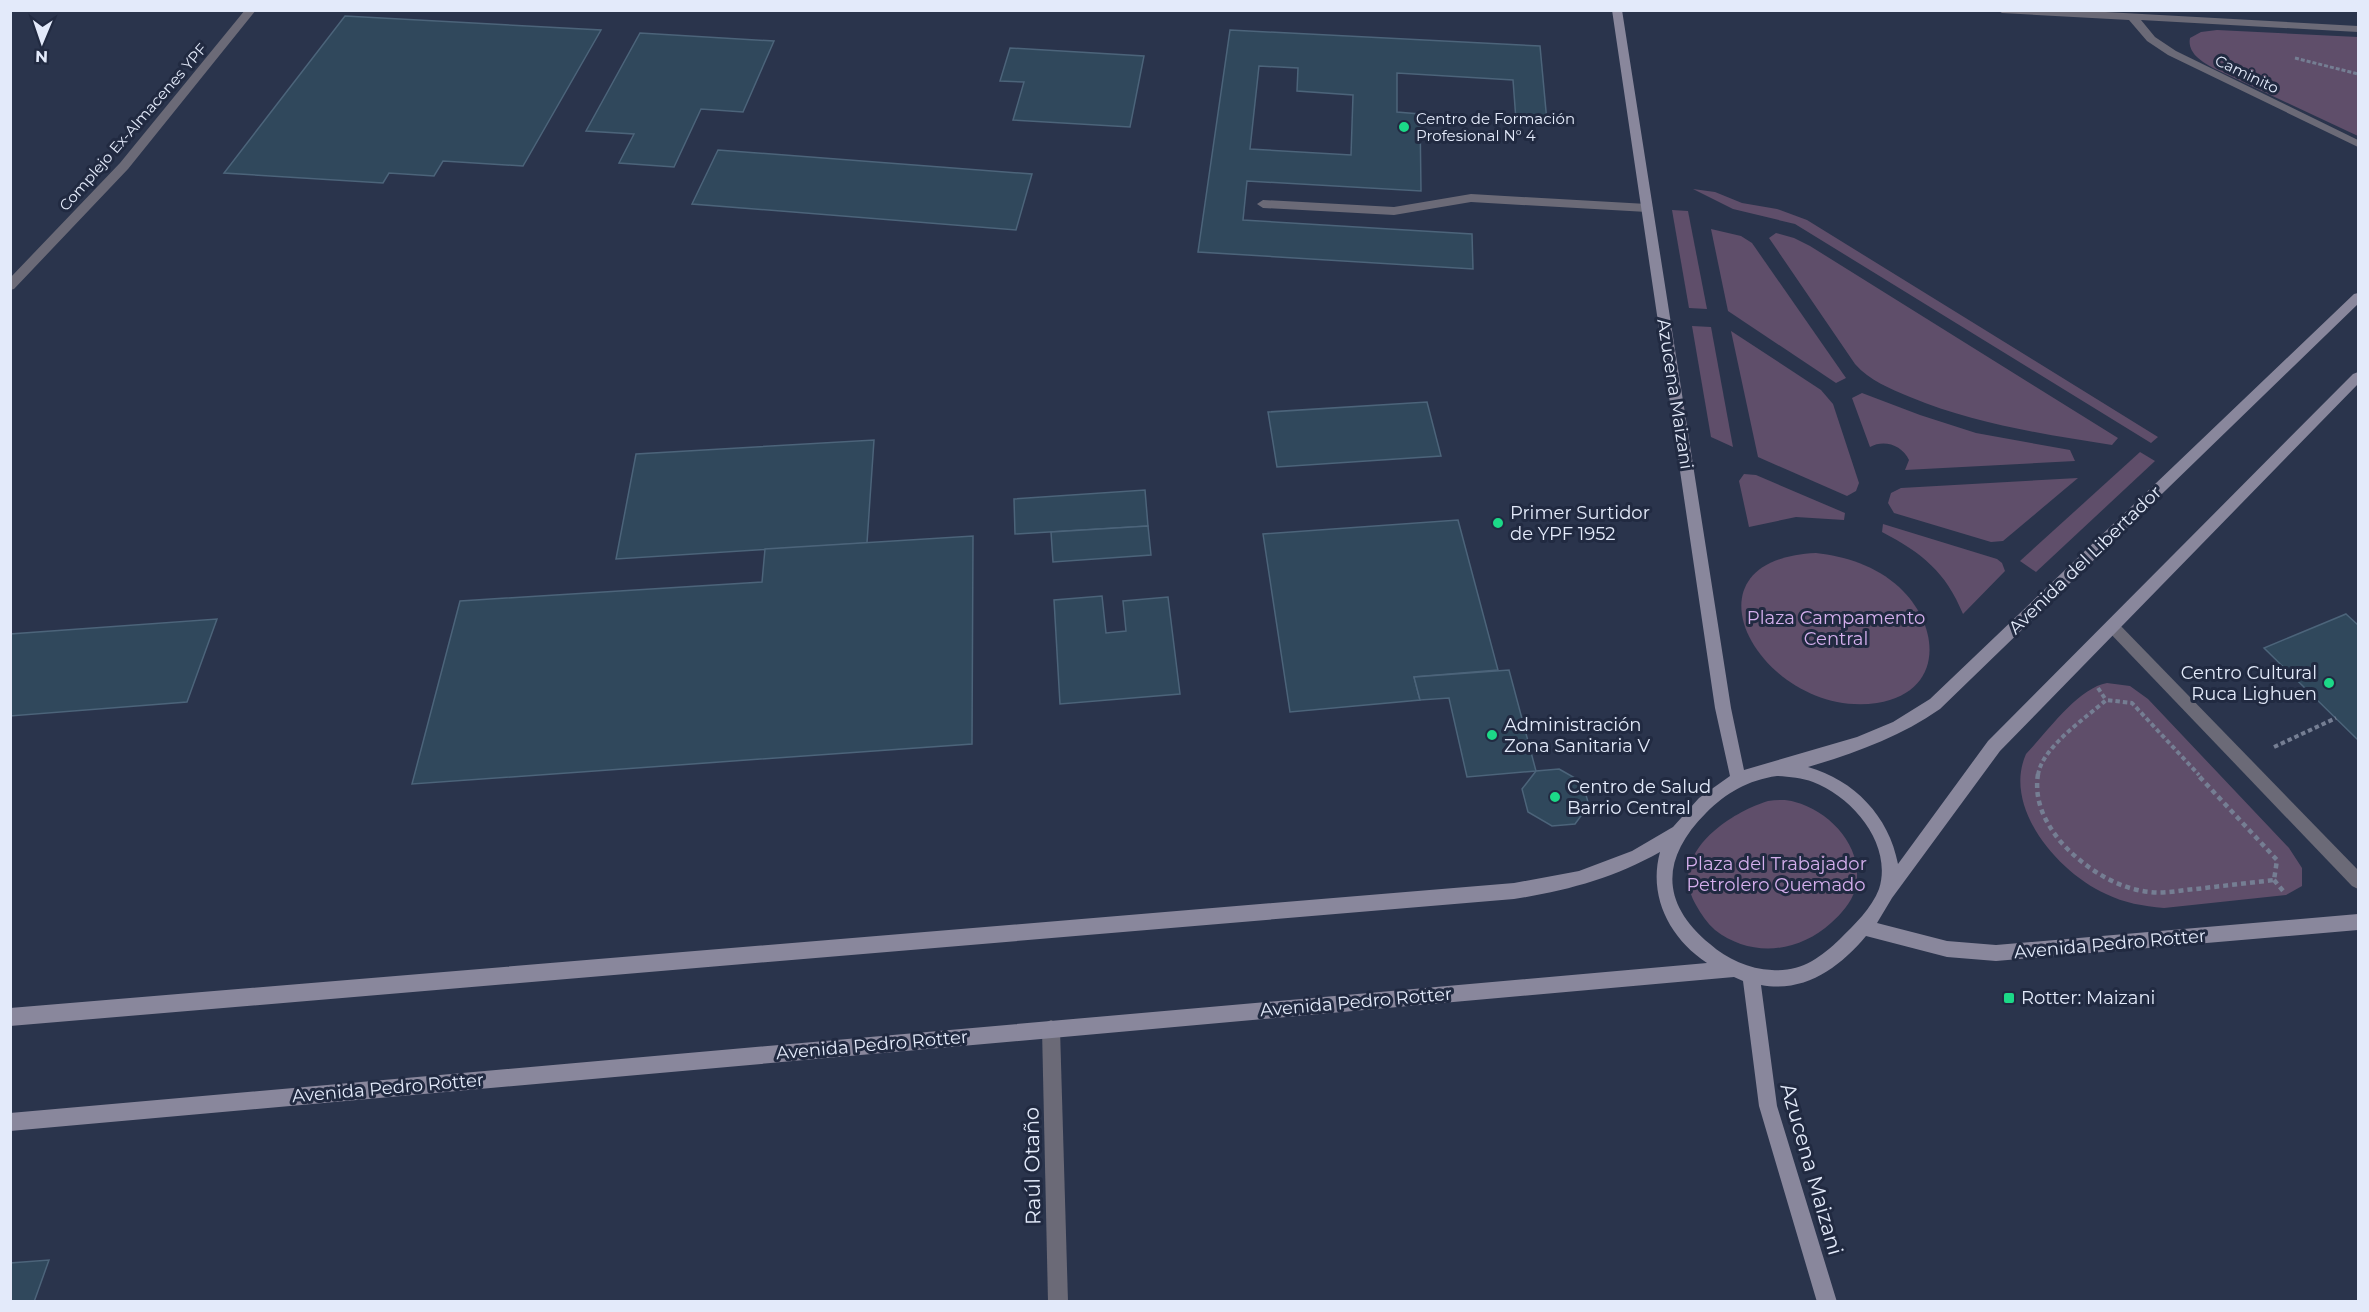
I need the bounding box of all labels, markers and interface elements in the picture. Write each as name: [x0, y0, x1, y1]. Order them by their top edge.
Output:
north arrow: [12, 12, 72, 72]
street label: Complejo Ex-Almacenes YPF: [55, 39, 211, 215]
text: N: [35, 47, 48, 66]
street label: Caminito: [2212, 50, 2282, 98]
place label: Centro de Formación Profesional N° 4: [1416, 109, 1575, 145]
marker: Centro de Formación Profesional N° 4: [1397, 120, 1411, 134]
street label: Azucena Maizani: [1652, 317, 1698, 471]
street label: Avenida del Libertador: [2004, 481, 2166, 639]
place label: Primer Surtidor de YPF 1952: [1510, 502, 1650, 545]
marker: Primer Surtidor de YPF 1952: [1491, 516, 1505, 530]
park label: Plaza Campamento Central: [1747, 607, 1925, 650]
place label: Centro Cultural Ruca Lighuen: [2181, 662, 2317, 705]
marker: Centro Cultural Ruca Lighuen: [2322, 676, 2336, 690]
place label: Administración Zona Sanitaria V: [1504, 714, 1651, 757]
marker: Administración Zona Sanitaria V: [1485, 728, 1499, 742]
place label: Centro de Salud Barrio Central: [1567, 776, 1711, 819]
marker: Centro de Salud Barrio Central: [1548, 790, 1562, 804]
park label: Plaza del Trabajador Petrolero Quemado: [1685, 853, 1867, 896]
street label: Avenida Pedro Rotter: [2013, 925, 2207, 963]
street label: Avenida Pedro Rotter: [1259, 983, 1453, 1021]
place label: Rotter: Maizani: [2021, 987, 2155, 1009]
marker: Rotter: Maizani: [2002, 991, 2016, 1005]
street label: Avenida Pedro Rotter: [775, 1026, 969, 1064]
street label: Avenida Pedro Rotter: [291, 1069, 485, 1107]
street label: Azucena Maizani: [1776, 1080, 1848, 1258]
street label: Raúl Otaño: [1018, 1107, 1046, 1225]

